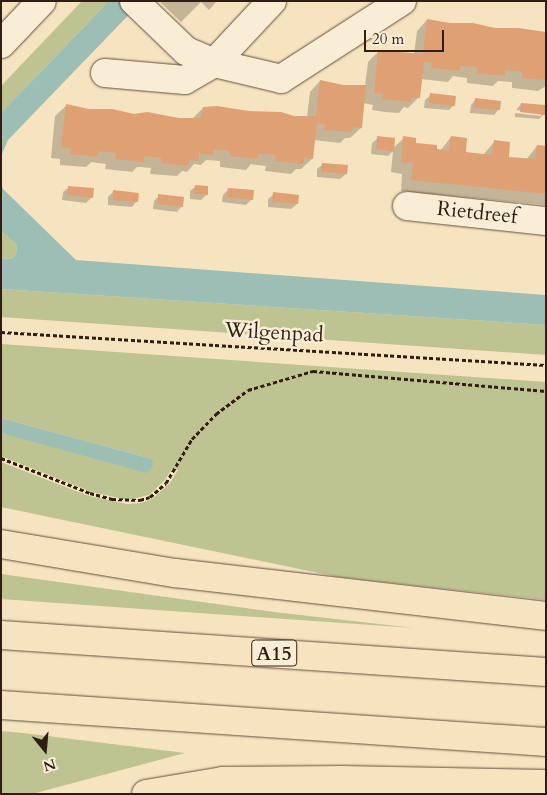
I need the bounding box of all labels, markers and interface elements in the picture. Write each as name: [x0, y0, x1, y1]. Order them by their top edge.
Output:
scale bar: [367, 20, 447, 52]
text: 20 m: [372, 29, 404, 49]
street label: Rietdreef: [435, 196, 519, 230]
street label: Wilgenpad: [224, 318, 324, 348]
road number: A15: [250, 636, 298, 670]
north arrow: [20, 725, 70, 775]
text: N: [41, 754, 58, 776]

